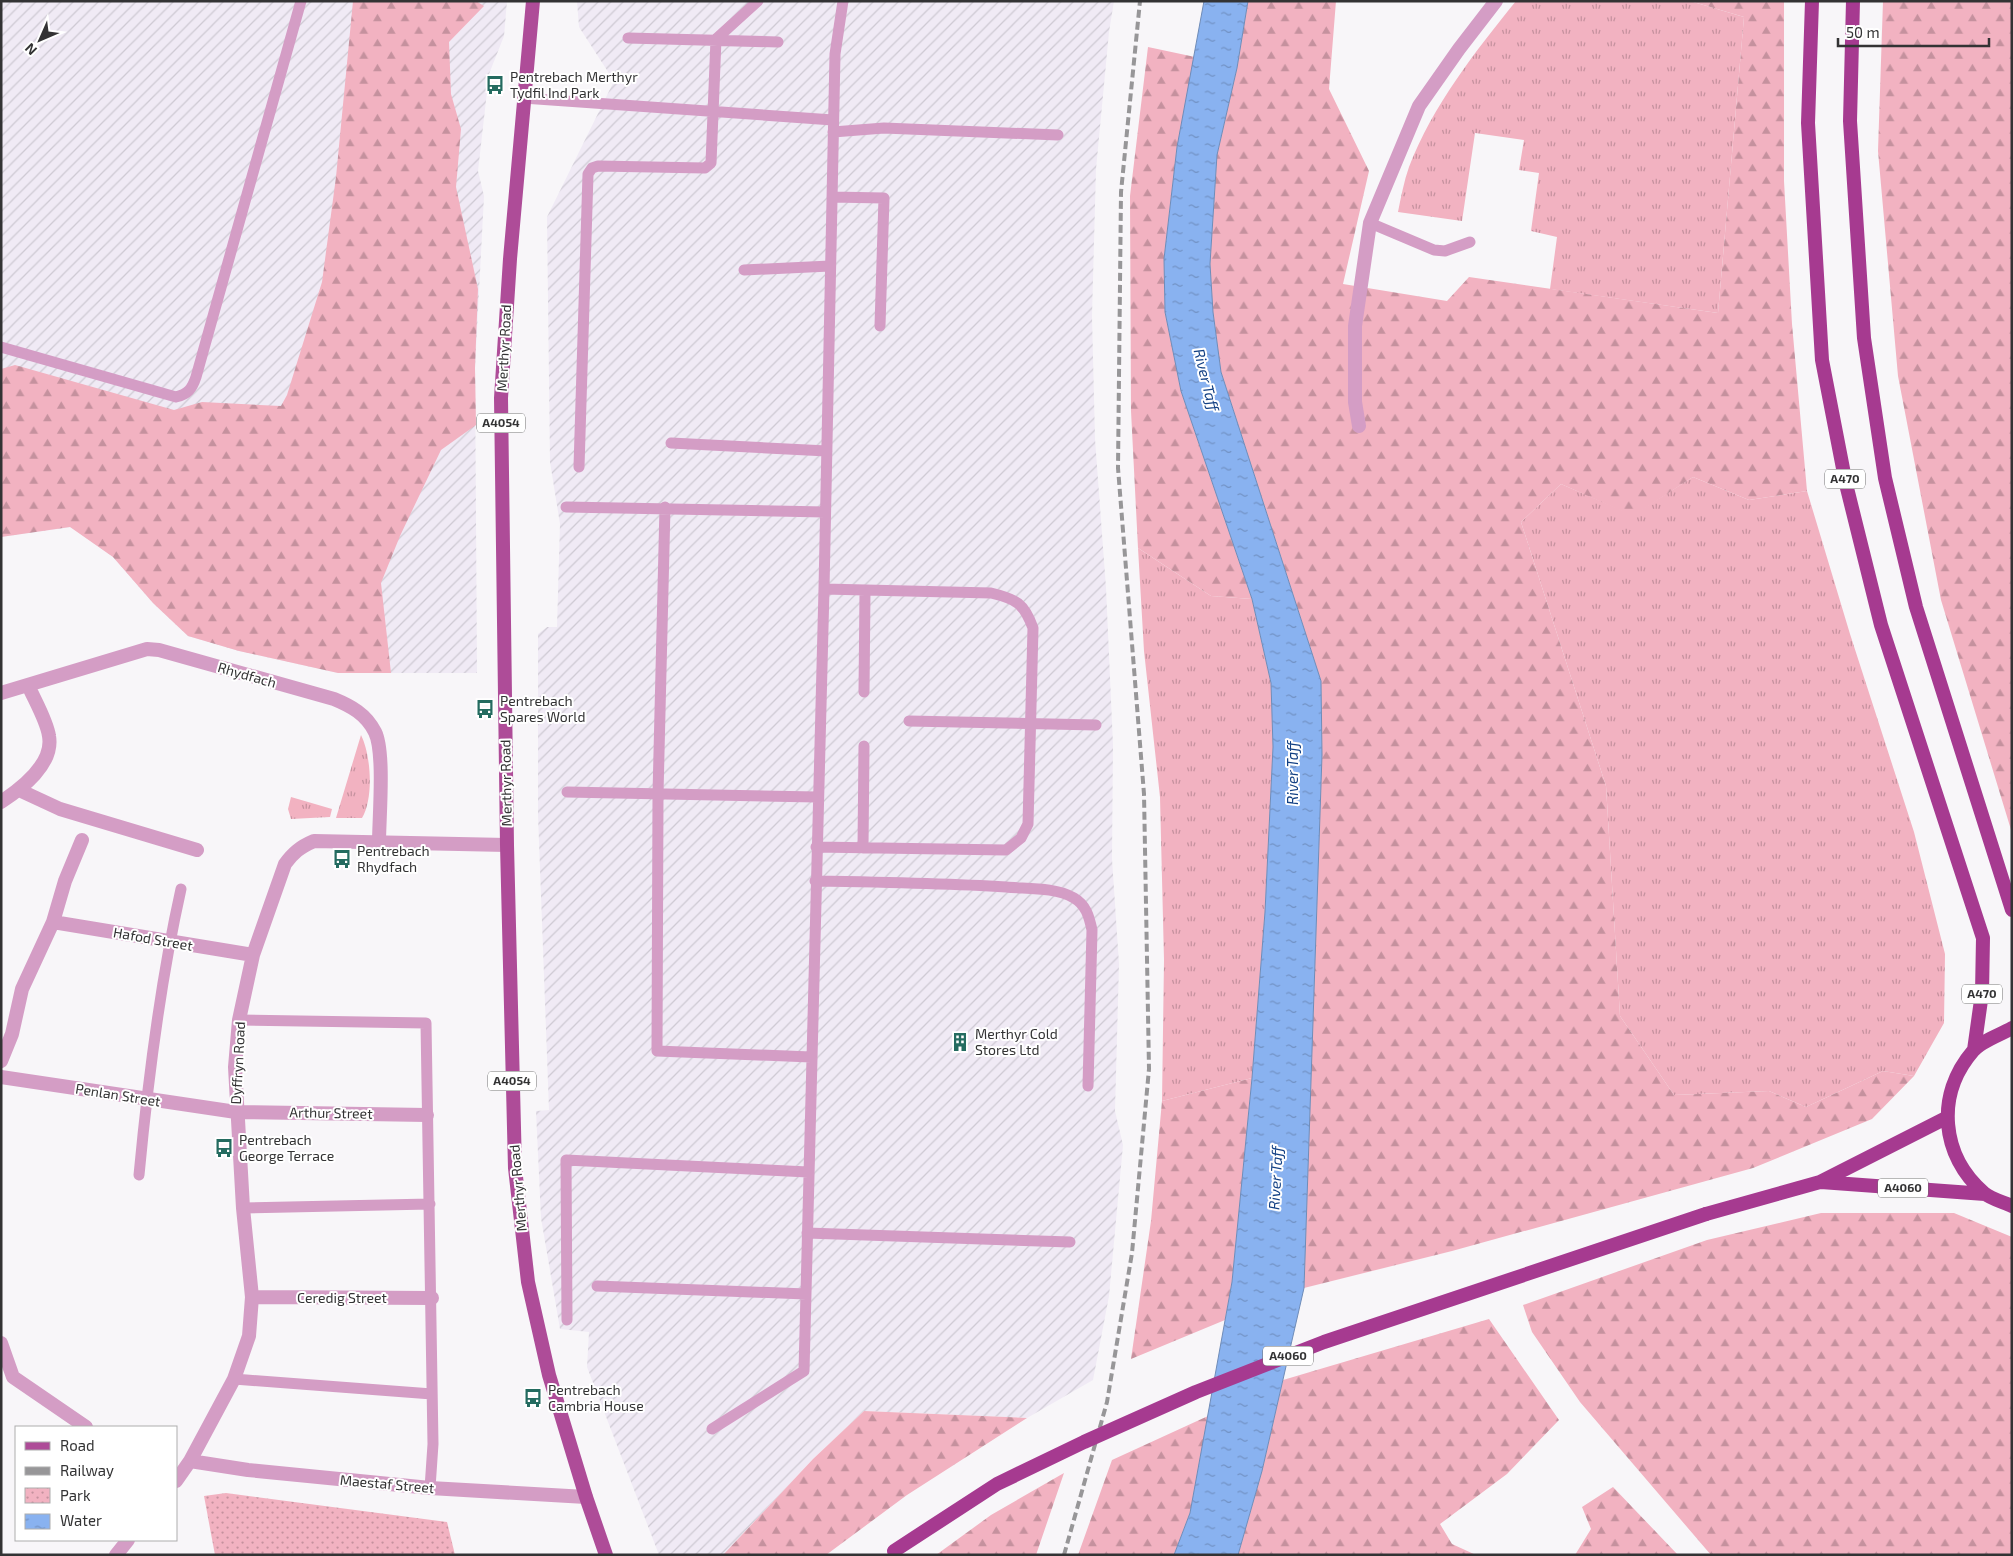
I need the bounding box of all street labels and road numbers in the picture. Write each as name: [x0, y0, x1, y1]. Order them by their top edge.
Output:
street label: Merthyr Road: [493, 304, 514, 392]
road number: A4054: [477, 413, 525, 432]
road number: A470: [1825, 469, 1865, 488]
street label: Rhydfach: [216, 658, 278, 691]
street label: Merthyr Road: [496, 739, 515, 827]
street label: Hafod Street: [112, 923, 194, 954]
road number: A470: [1962, 984, 2002, 1004]
street label: Dyffryn Road: [227, 1021, 248, 1105]
road number: A4054: [488, 1072, 536, 1090]
street label: Penlan Street: [74, 1079, 162, 1110]
street label: Arthur Street: [289, 1103, 373, 1122]
street label: Merthyr Road: [505, 1144, 530, 1232]
road number: A4060: [1878, 1178, 1928, 1198]
street label: Ceredig Street: [297, 1289, 387, 1306]
road number: A4060: [1263, 1346, 1313, 1365]
street label: Maestaf Street: [339, 1471, 435, 1496]

